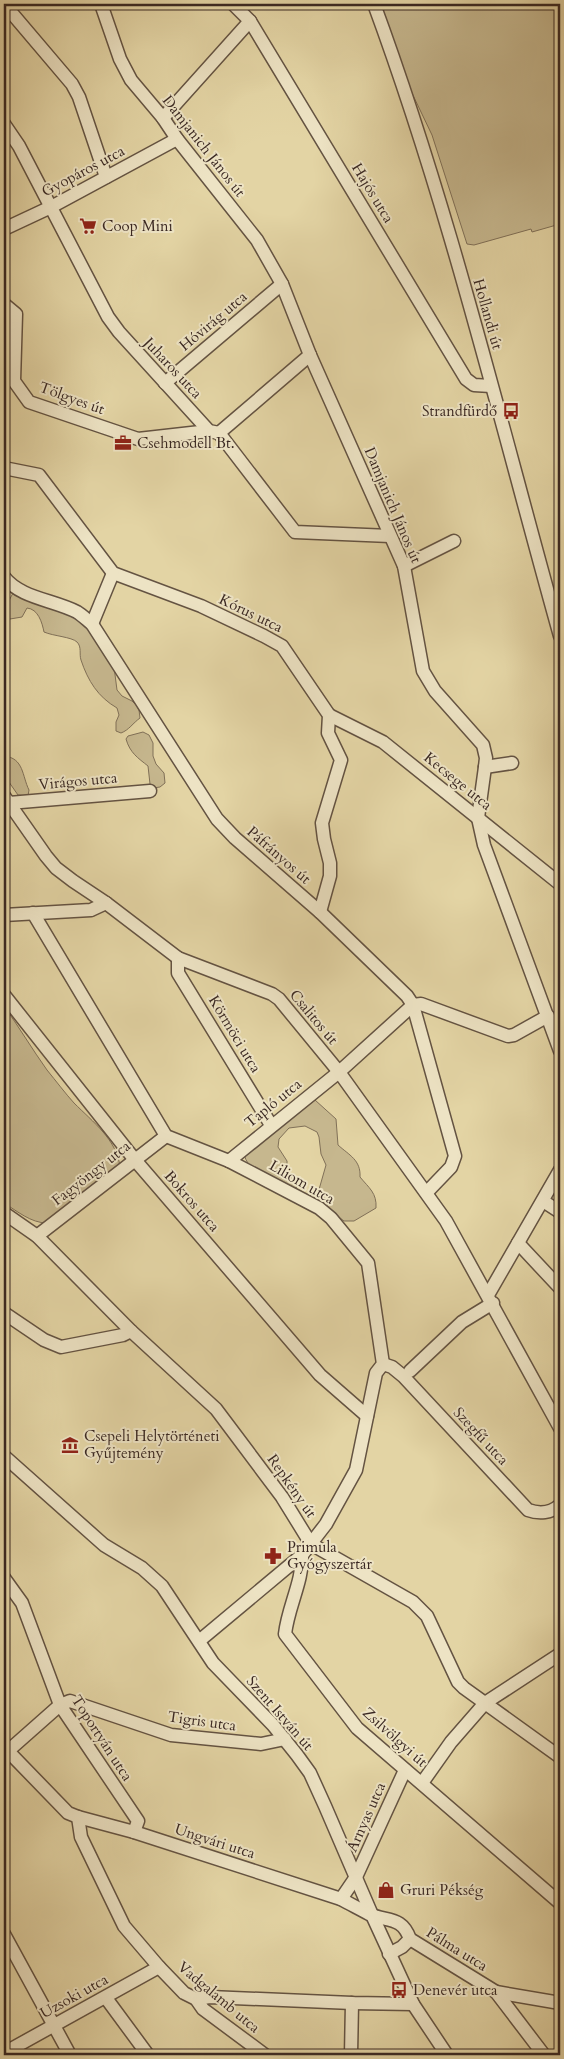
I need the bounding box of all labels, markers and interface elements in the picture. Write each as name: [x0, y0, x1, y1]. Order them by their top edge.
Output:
street label: Damjanich János út: [158, 91, 250, 201]
street label: Gyopáros utca: [38, 141, 128, 201]
street label: Hajós utca: [347, 159, 399, 227]
supermarket icon: Coop Mini: [78, 216, 98, 236]
place label: Coop Mini: [102, 216, 173, 236]
street label: Hollandi út: [468, 276, 508, 352]
street label: Hóvirág utca: [175, 286, 252, 355]
street label: Juharos utca: [138, 332, 207, 403]
street label: Tölgyes út: [37, 377, 108, 419]
place label: Strandfürdő: [422, 401, 497, 421]
bus stop icon: Strandfürdő: [501, 401, 521, 421]
office icon: Csehmodell Bt.: [113, 433, 133, 453]
place label: Csehmodell Bt.: [137, 433, 235, 453]
street label: Damjanich János út: [360, 444, 427, 566]
street label: Kórus utca: [216, 589, 287, 637]
street label: Kecsege utca: [420, 747, 497, 815]
street label: Virágos utca: [38, 768, 119, 794]
street label: Páfrányos út: [243, 822, 315, 888]
street label: Csalitos út: [285, 985, 343, 1049]
street label: Körmöci utca: [204, 992, 266, 1077]
street label: Tapló utca: [240, 1074, 306, 1132]
street label: Fagyöngy utca: [48, 1136, 135, 1210]
street label: Liliom utca: [266, 1155, 339, 1209]
street label: Bokros utca: [160, 1166, 225, 1236]
street label: Szegfű utca: [449, 1403, 513, 1470]
place label: Csepeli Helytörténeti Gyűjtemény: [84, 1426, 219, 1463]
museum icon: Csepeli Helytörténeti Gyűjtemény: [60, 1435, 80, 1455]
street label: Repkény út: [263, 1450, 321, 1522]
place label: Primula Gyógyszertár: [287, 1537, 372, 1574]
pharmacy icon: Primula Gyógyszertár: [263, 1546, 283, 1566]
street label: Szent István út: [242, 1671, 318, 1755]
street label: Toportyán utca: [67, 1691, 138, 1785]
street label: Zsilvölgyi út: [358, 1703, 432, 1772]
street label: Tigris utca: [167, 1706, 238, 1736]
street label: Árnyas utca: [342, 1778, 390, 1855]
street label: Ungvári utca: [172, 1819, 258, 1864]
shop icon: Gruri Pékség: [376, 1880, 396, 1900]
place label: Gruri Pékség: [400, 1880, 484, 1900]
street label: Pálma utca: [423, 1922, 492, 1976]
street label: Vadgalamb utca: [174, 1957, 265, 2038]
street label: Uzsoki utca: [37, 1969, 112, 2023]
bus stop icon: Denevér utca: [389, 1980, 409, 2000]
place label: Denevér utca: [413, 1980, 498, 2000]

